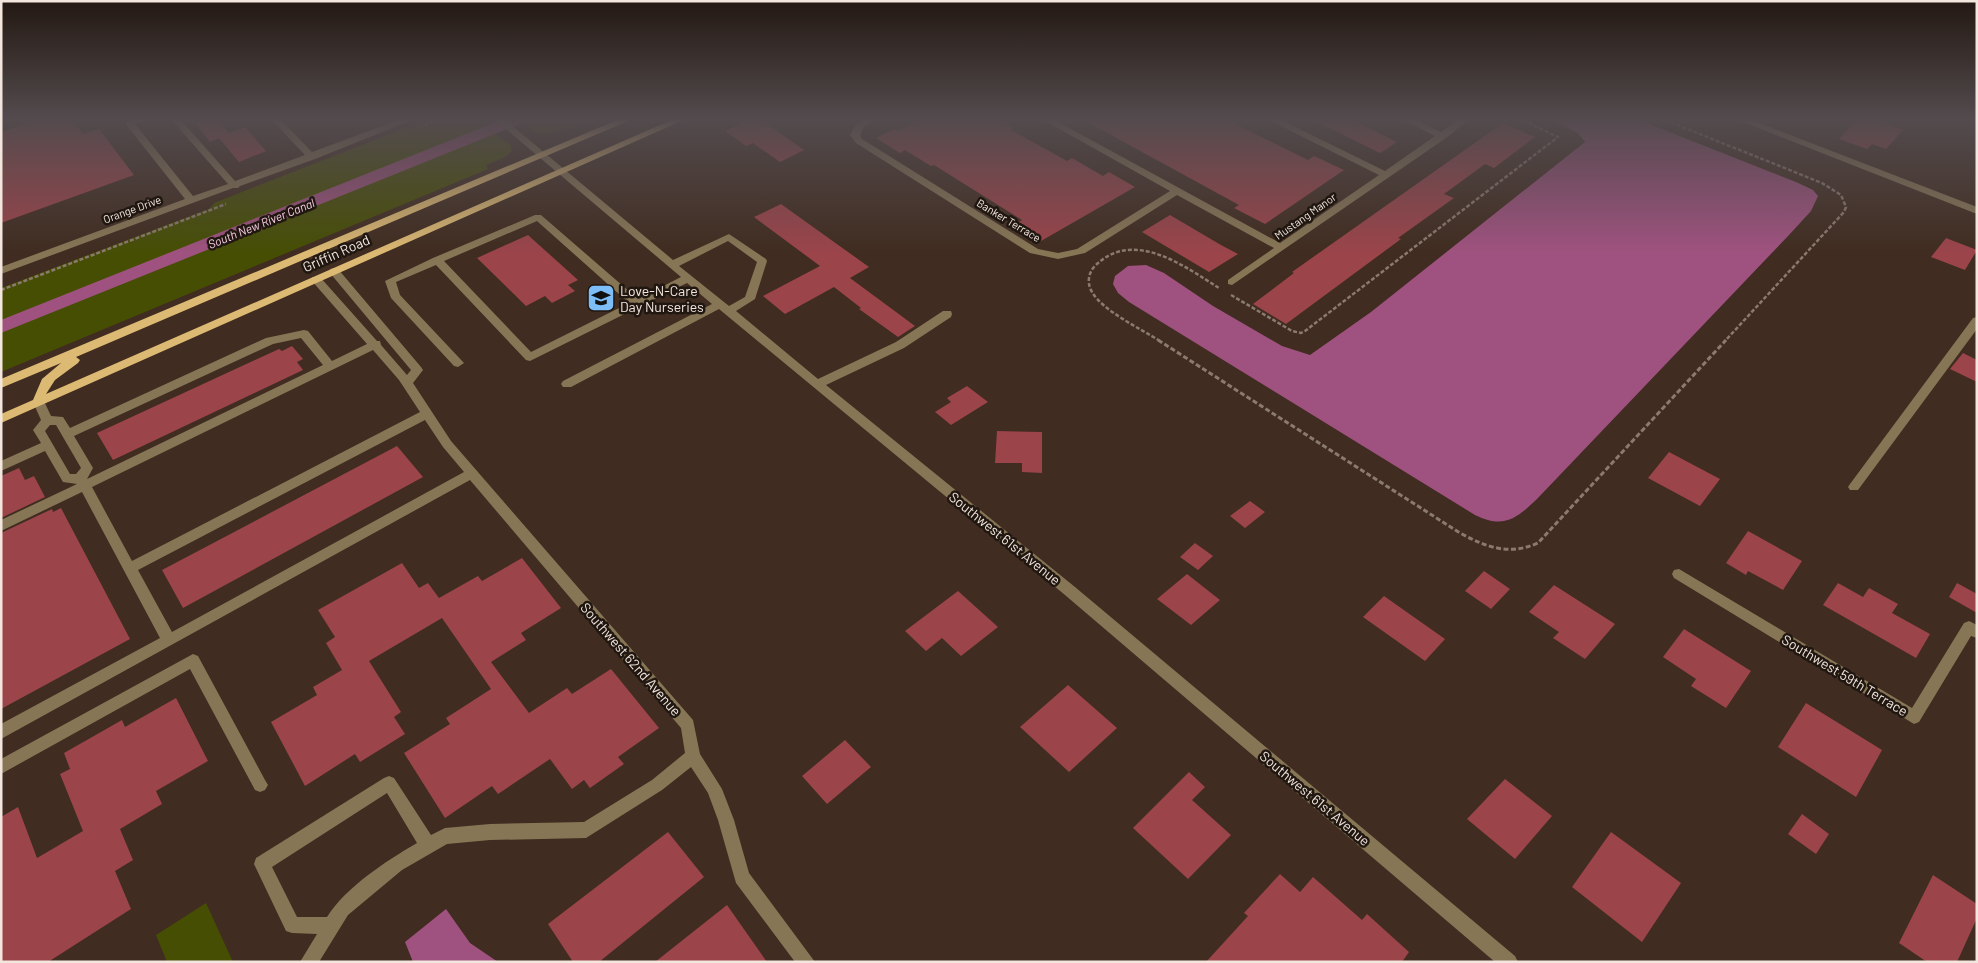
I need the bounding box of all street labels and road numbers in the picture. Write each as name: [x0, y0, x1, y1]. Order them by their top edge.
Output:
street label: Mustang Manor: [1272, 190, 1338, 242]
street label: Orange Drive: [101, 192, 163, 226]
street label: Banker Terrace: [975, 196, 1043, 244]
street label: Griffin Road: [300, 231, 372, 275]
street label: Southwest 61st Avenue: [946, 488, 1064, 588]
street label: Southwest 62nd Avenue: [577, 599, 685, 719]
street label: Southwest 59th Terrace: [1779, 631, 1911, 719]
street label: Southwest 61st Avenue: [1256, 747, 1374, 849]

